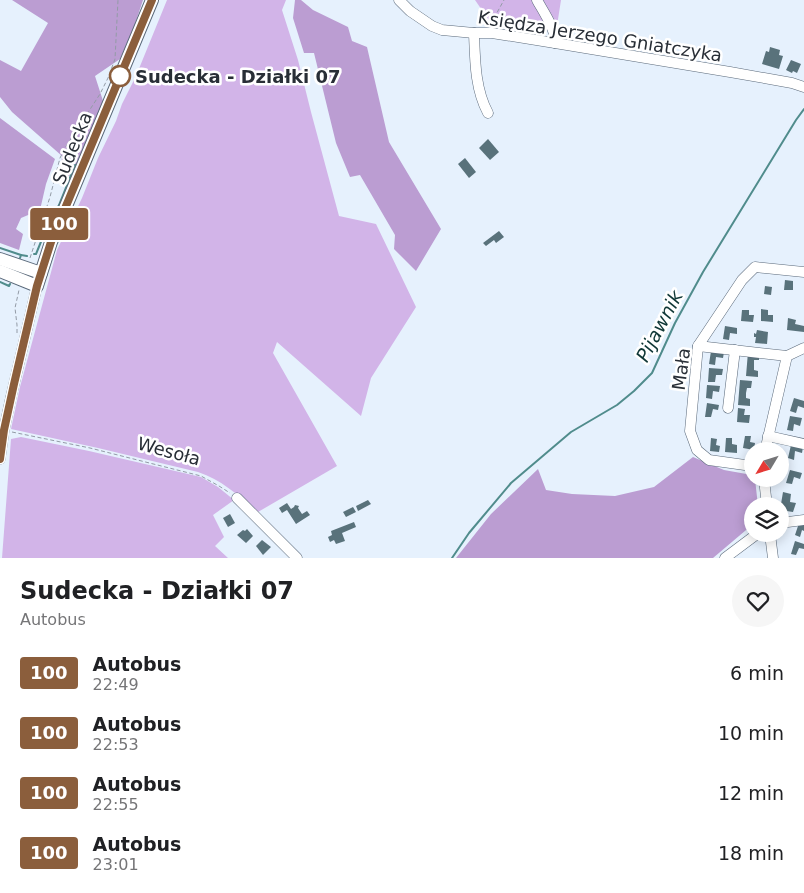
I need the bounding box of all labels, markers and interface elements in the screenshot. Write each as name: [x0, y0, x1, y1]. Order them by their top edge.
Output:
street label: Księdza Jerzego Gniatczyka: [476, 6, 724, 66]
marker: Sudecka - Działki 07: [109, 65, 131, 87]
place label: Sudecka - Działki 07: [135, 66, 341, 87]
street label: Sudecka: [48, 109, 96, 187]
line badge: 100: [30, 208, 88, 240]
text: 100: [40, 213, 78, 234]
water label: Pijawnik: [631, 286, 687, 365]
street label: Mała: [668, 346, 694, 392]
street label: Wesoła: [135, 433, 203, 469]
north arrow: [744, 442, 789, 488]
map controls: [744, 442, 789, 542]
button: layers: [744, 497, 789, 542]
button: heart: [732, 575, 784, 627]
text: Sudecka - Działki 07: [20, 577, 294, 605]
text: Autobus: [20, 610, 86, 629]
text: Autobus: [93, 653, 181, 675]
text: 100: [30, 662, 68, 683]
text: 6 min: [730, 662, 784, 684]
text: 22:49: [93, 675, 139, 694]
text: Autobus: [93, 713, 181, 735]
text: 100: [30, 722, 68, 743]
text: 10 min: [718, 722, 784, 744]
text: 22:53: [93, 735, 139, 754]
text: Autobus: [93, 773, 181, 795]
text: 100: [30, 782, 68, 803]
text: 12 min: [718, 782, 784, 804]
text: 22:55: [93, 795, 139, 814]
text: Autobus: [93, 833, 181, 855]
text: 100: [30, 842, 68, 863]
text: 18 min: [718, 842, 784, 864]
text: 23:01: [93, 855, 139, 874]

